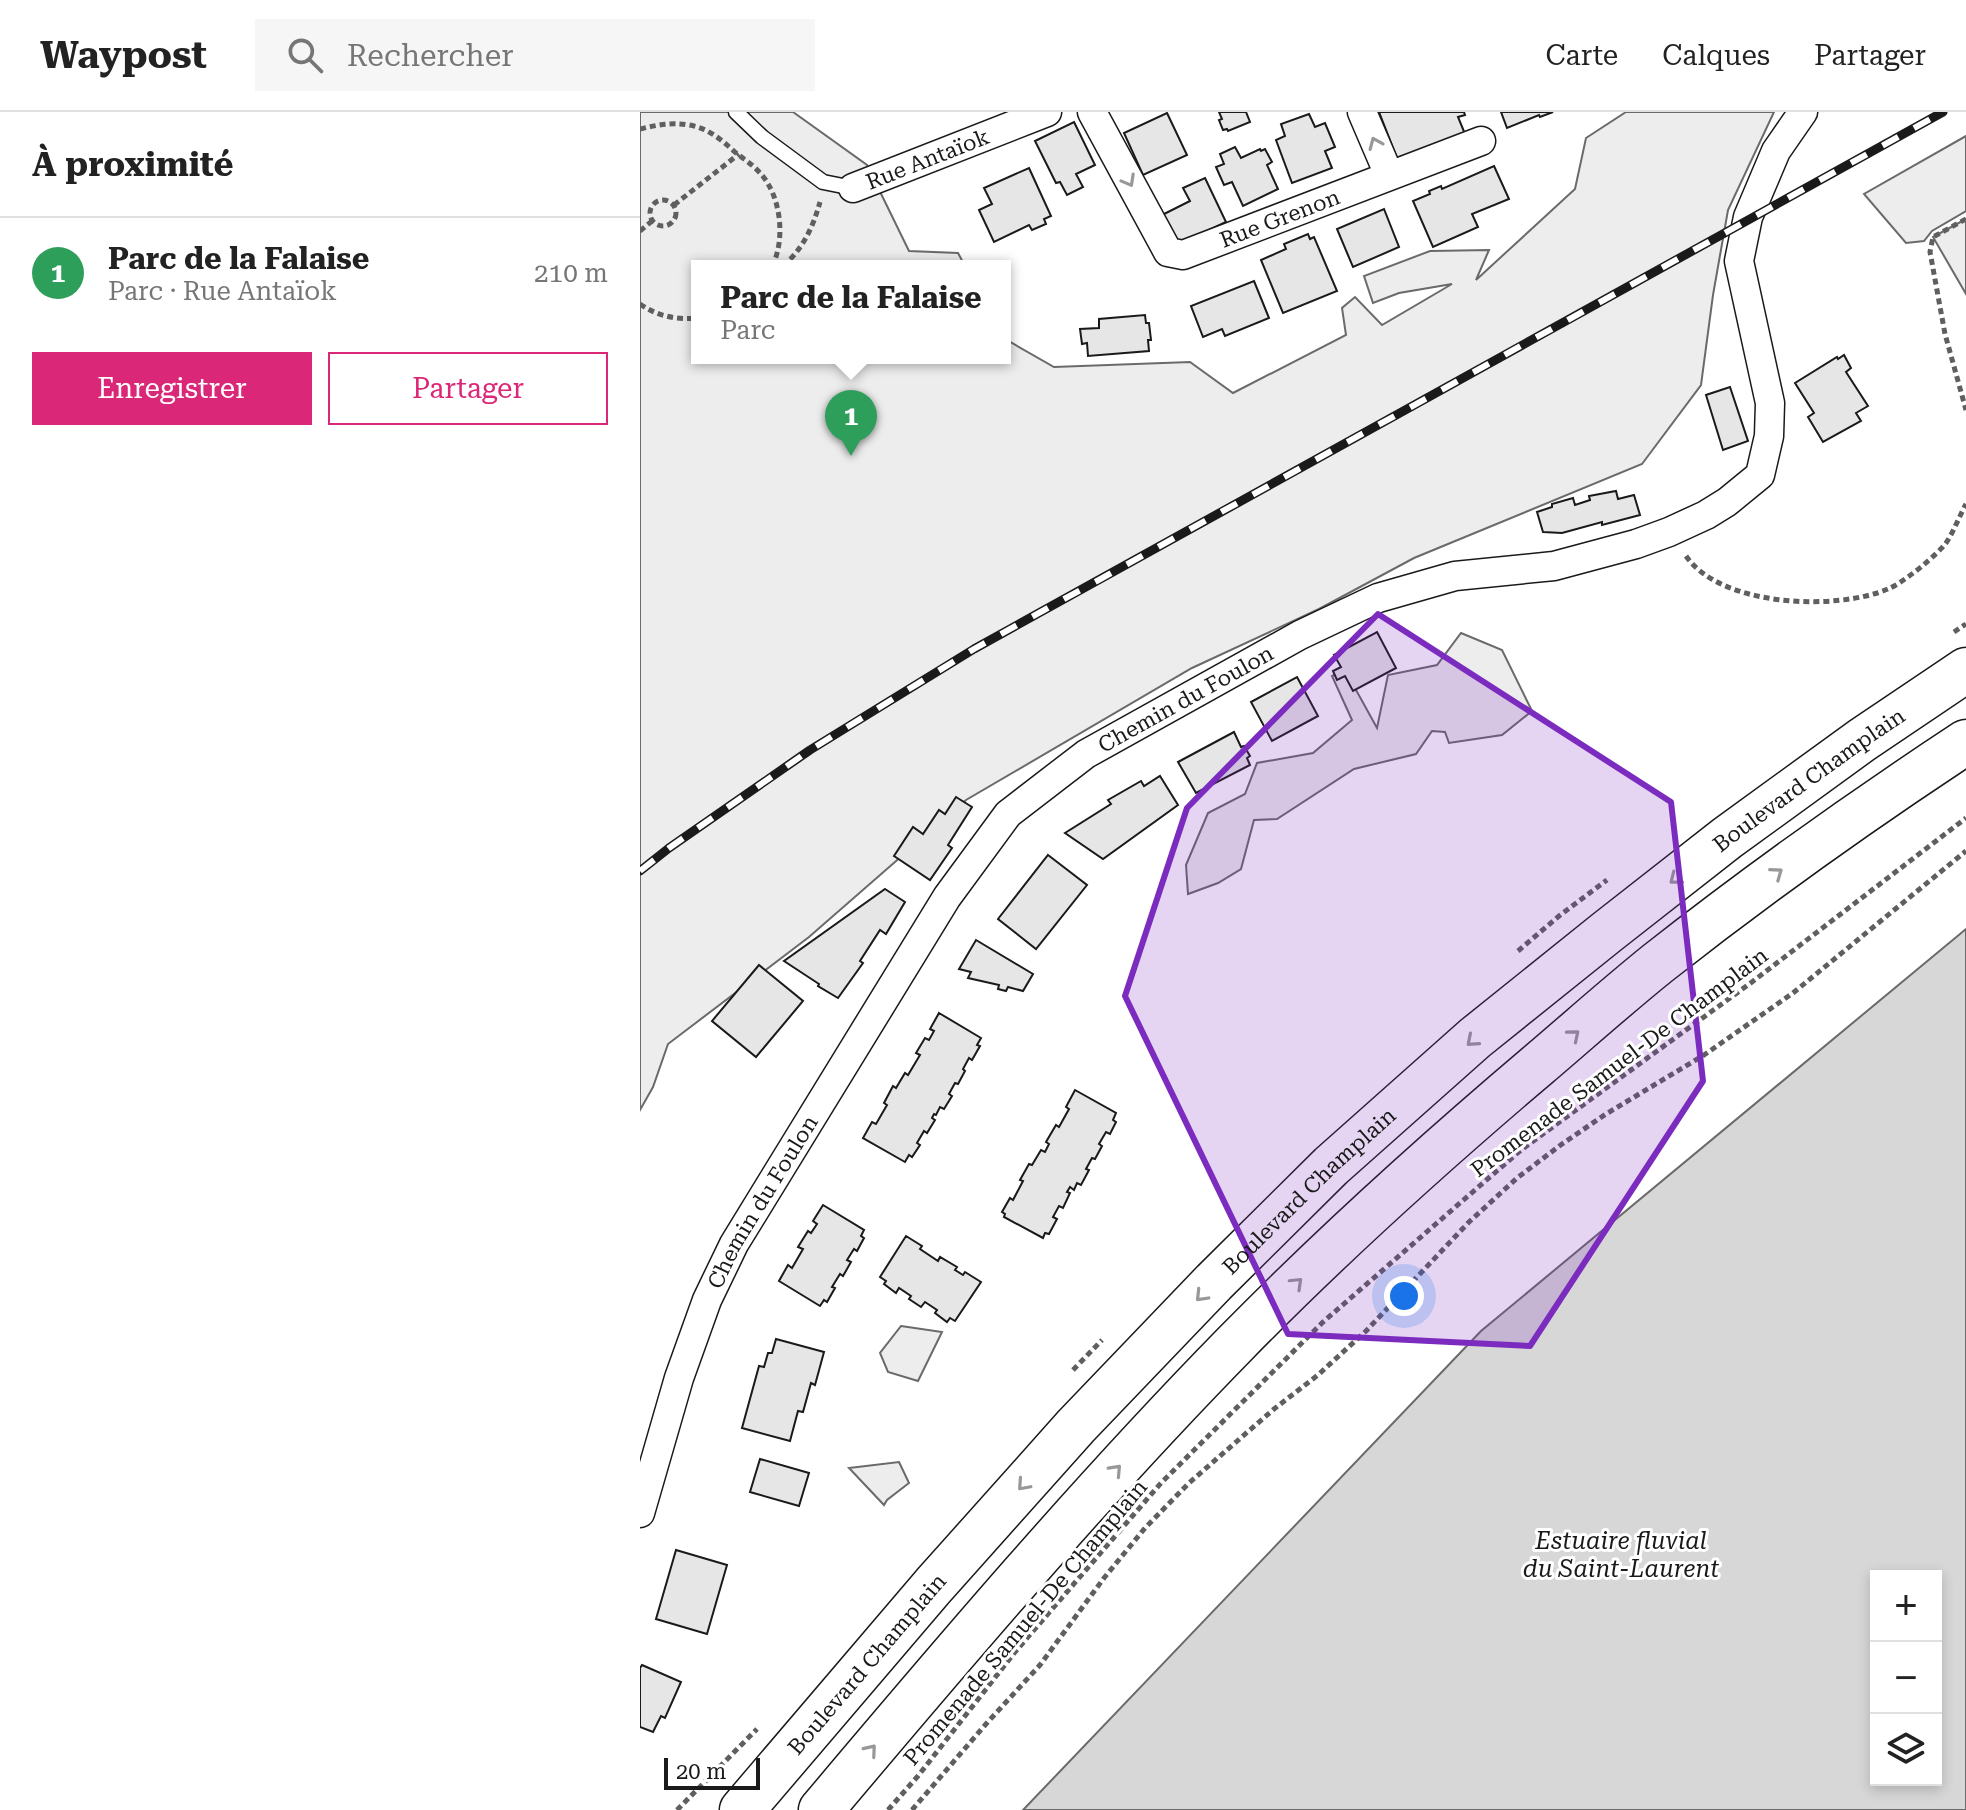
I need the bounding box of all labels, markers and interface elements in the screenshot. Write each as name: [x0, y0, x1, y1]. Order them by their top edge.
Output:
search box: [255, 19, 815, 91]
text: Waypost: [40, 33, 207, 77]
icon: search: [283, 33, 327, 77]
text: Rechercher: [347, 38, 514, 73]
text: Carte: [1546, 39, 1618, 72]
text: Calques: [1662, 39, 1770, 72]
text: Partager: [1814, 39, 1926, 72]
street label: Rue Antaïok: [862, 124, 993, 195]
one-way arrow: [1369, 137, 1385, 152]
text: À proximité: [32, 144, 233, 184]
one-way arrow: [1119, 172, 1135, 187]
street label: Rue Grenon: [1216, 184, 1343, 253]
text: Parc de la Falaise: [108, 241, 369, 276]
text: 1: [51, 258, 65, 288]
text: 210 m: [534, 258, 608, 288]
popup: [691, 260, 1011, 364]
text: Parc · Rue Antaïok: [108, 276, 337, 306]
text: Parc de la Falaise: [720, 280, 982, 315]
text: Parc: [720, 315, 775, 345]
button: Enregistrer: [32, 352, 312, 425]
button: Partager: [328, 352, 608, 425]
pin: 1: [825, 390, 877, 456]
street label: Chemin du Foulon: [1094, 640, 1278, 758]
street label: Boulevard Champlain: [1708, 703, 1910, 857]
one-way arrow: [1768, 868, 1783, 883]
one-way arrow: [1670, 869, 1684, 884]
street label: Promenade Samuel-De Champlain: [1466, 943, 1773, 1182]
one-way arrow: [1564, 1030, 1579, 1045]
one-way arrow: [1467, 1031, 1481, 1046]
street label: Boulevard Champlain: [1217, 1103, 1401, 1280]
street label: Chemin du Foulon: [702, 1111, 823, 1293]
your location: [1384, 1276, 1424, 1316]
one-way arrow: [1288, 1278, 1302, 1293]
one-way arrow: [1196, 1287, 1210, 1301]
one-way arrow: [1106, 1465, 1121, 1479]
street label: Promenade Samuel-De Champlain: [898, 1474, 1152, 1770]
one-way arrow: [1019, 1476, 1033, 1491]
water label: Estuaire fluvial du Saint-Laurent: [1523, 1527, 1719, 1583]
street label: Boulevard Champlain: [783, 1569, 951, 1760]
map controls: [1870, 1570, 1942, 1786]
button: +: [1870, 1570, 1942, 1642]
button: −: [1870, 1642, 1942, 1714]
button: layers: [1870, 1714, 1942, 1786]
one-way arrow: [861, 1745, 876, 1760]
scale bar: [664, 1754, 760, 1790]
text: 20 m: [676, 1759, 726, 1784]

